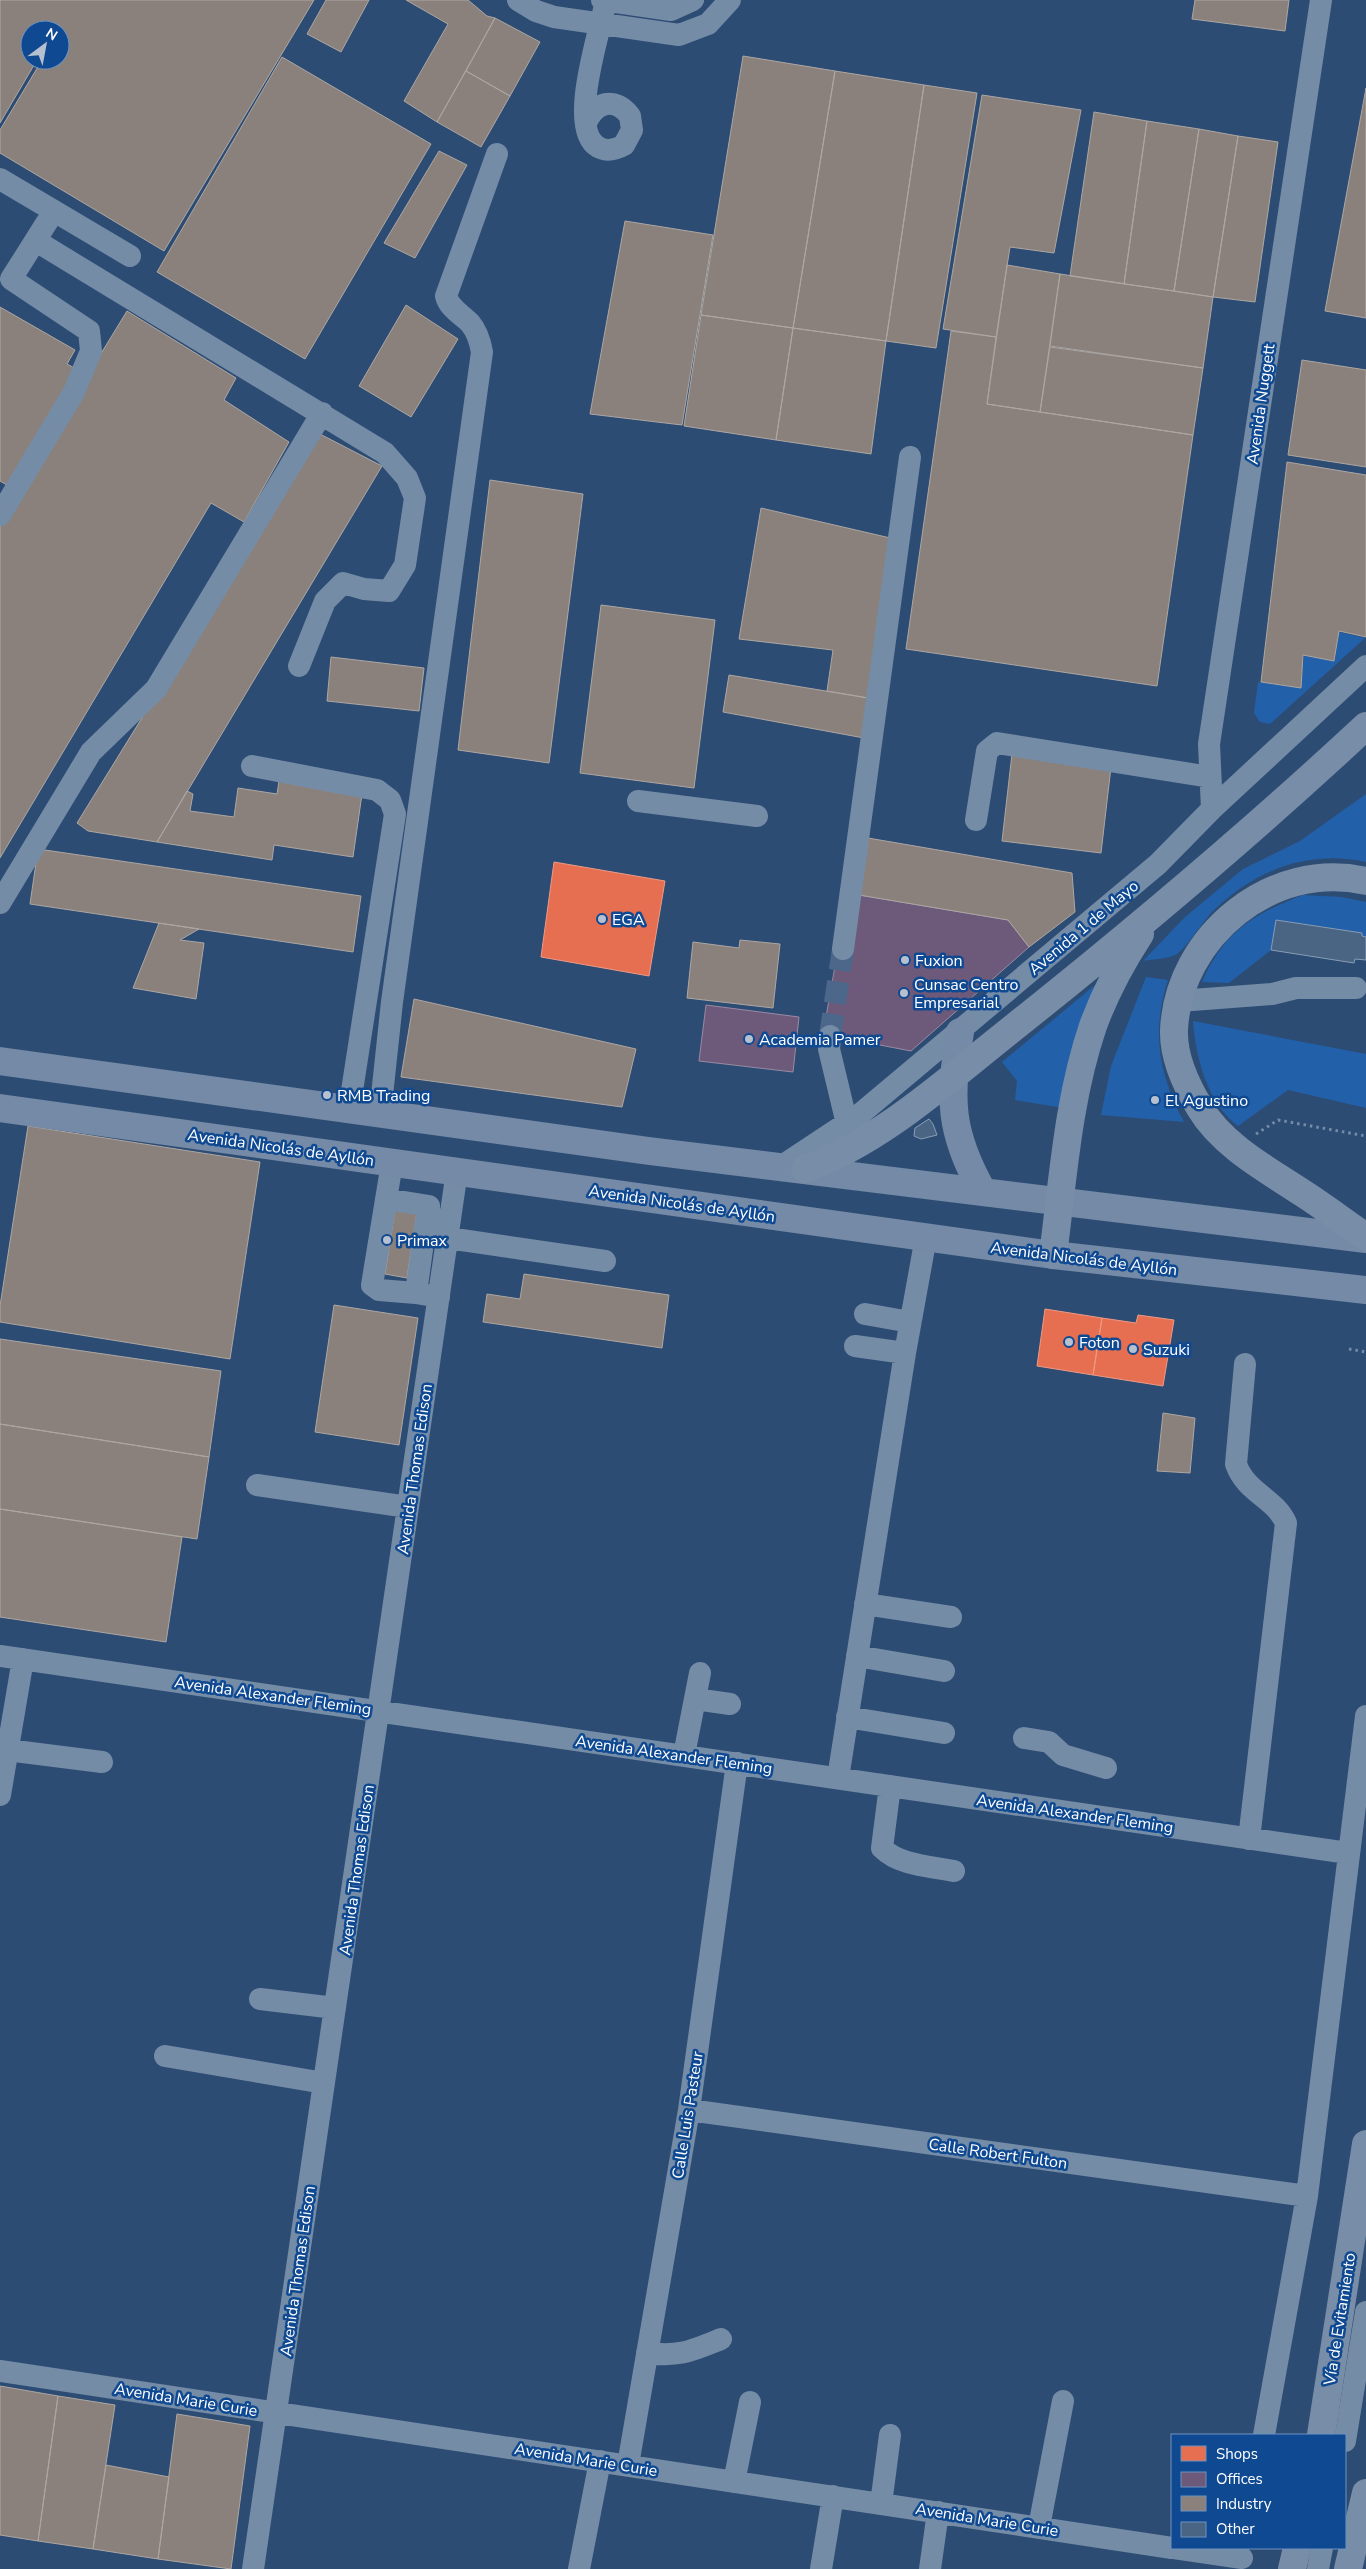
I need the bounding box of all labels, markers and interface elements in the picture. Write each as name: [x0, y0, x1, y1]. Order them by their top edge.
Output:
north arrow: [20, 20, 70, 70]
text: N: [42, 24, 61, 45]
street label: Avenida Nuggett: [1242, 342, 1280, 466]
street label: Avenida 1 de Mayo: [1024, 875, 1143, 980]
place label: EGA: [612, 909, 645, 931]
marker: EGA: [596, 913, 608, 925]
place label: Fuxion: [915, 950, 963, 972]
marker: Fuxion: [899, 954, 911, 966]
place label: Cunsac Centro Empresarial: [914, 974, 1018, 1014]
marker: Cunsac Centro Empresarial: [898, 987, 910, 999]
place label: Academia Pamer: [759, 1029, 881, 1051]
marker: Academia Pamer: [743, 1033, 755, 1045]
place label: RMB Trading: [337, 1085, 430, 1107]
marker: RMB Trading: [321, 1089, 333, 1101]
place label: El Agustino: [1165, 1090, 1248, 1112]
marker: El Agustino: [1149, 1094, 1161, 1106]
street label: Avenida Nicolás de Ayllón: [186, 1124, 376, 1172]
street label: Avenida Nicolás de Ayllón: [587, 1180, 777, 1228]
place label: Primax: [397, 1230, 448, 1252]
marker: Primax: [381, 1234, 393, 1246]
street label: Avenida Nicolás de Ayllón: [989, 1237, 1179, 1281]
place label: Foton: [1079, 1332, 1120, 1354]
marker: Foton: [1063, 1336, 1075, 1348]
place label: Suzuki: [1143, 1339, 1190, 1361]
marker: Suzuki: [1127, 1343, 1139, 1355]
street label: Avenida Thomas Edison: [392, 1382, 438, 1556]
street label: Avenida Alexander Fleming: [173, 1671, 373, 1721]
street label: Avenida Alexander Fleming: [574, 1730, 774, 1780]
street label: Avenida Thomas Edison: [334, 1783, 380, 1957]
street label: Avenida Alexander Fleming: [975, 1789, 1175, 1839]
street label: Calle Luis Pasteur: [667, 2050, 709, 2180]
street label: Calle Robert Fulton: [927, 2133, 1069, 2175]
street label: Avenida Thomas Edison: [275, 2184, 321, 2358]
street label: Vía de Evitamiento: [1318, 2251, 1361, 2388]
street label: Avenida Marie Curie: [113, 2378, 259, 2422]
legend: [1171, 2434, 1346, 2549]
street label: Avenida Marie Curie: [513, 2438, 659, 2482]
text: Shops: [1216, 2444, 1258, 2464]
text: Offices: [1216, 2469, 1263, 2489]
text: Industry: [1216, 2494, 1272, 2514]
street label: Avenida Marie Curie: [914, 2498, 1060, 2542]
text: Other: [1216, 2519, 1255, 2539]

